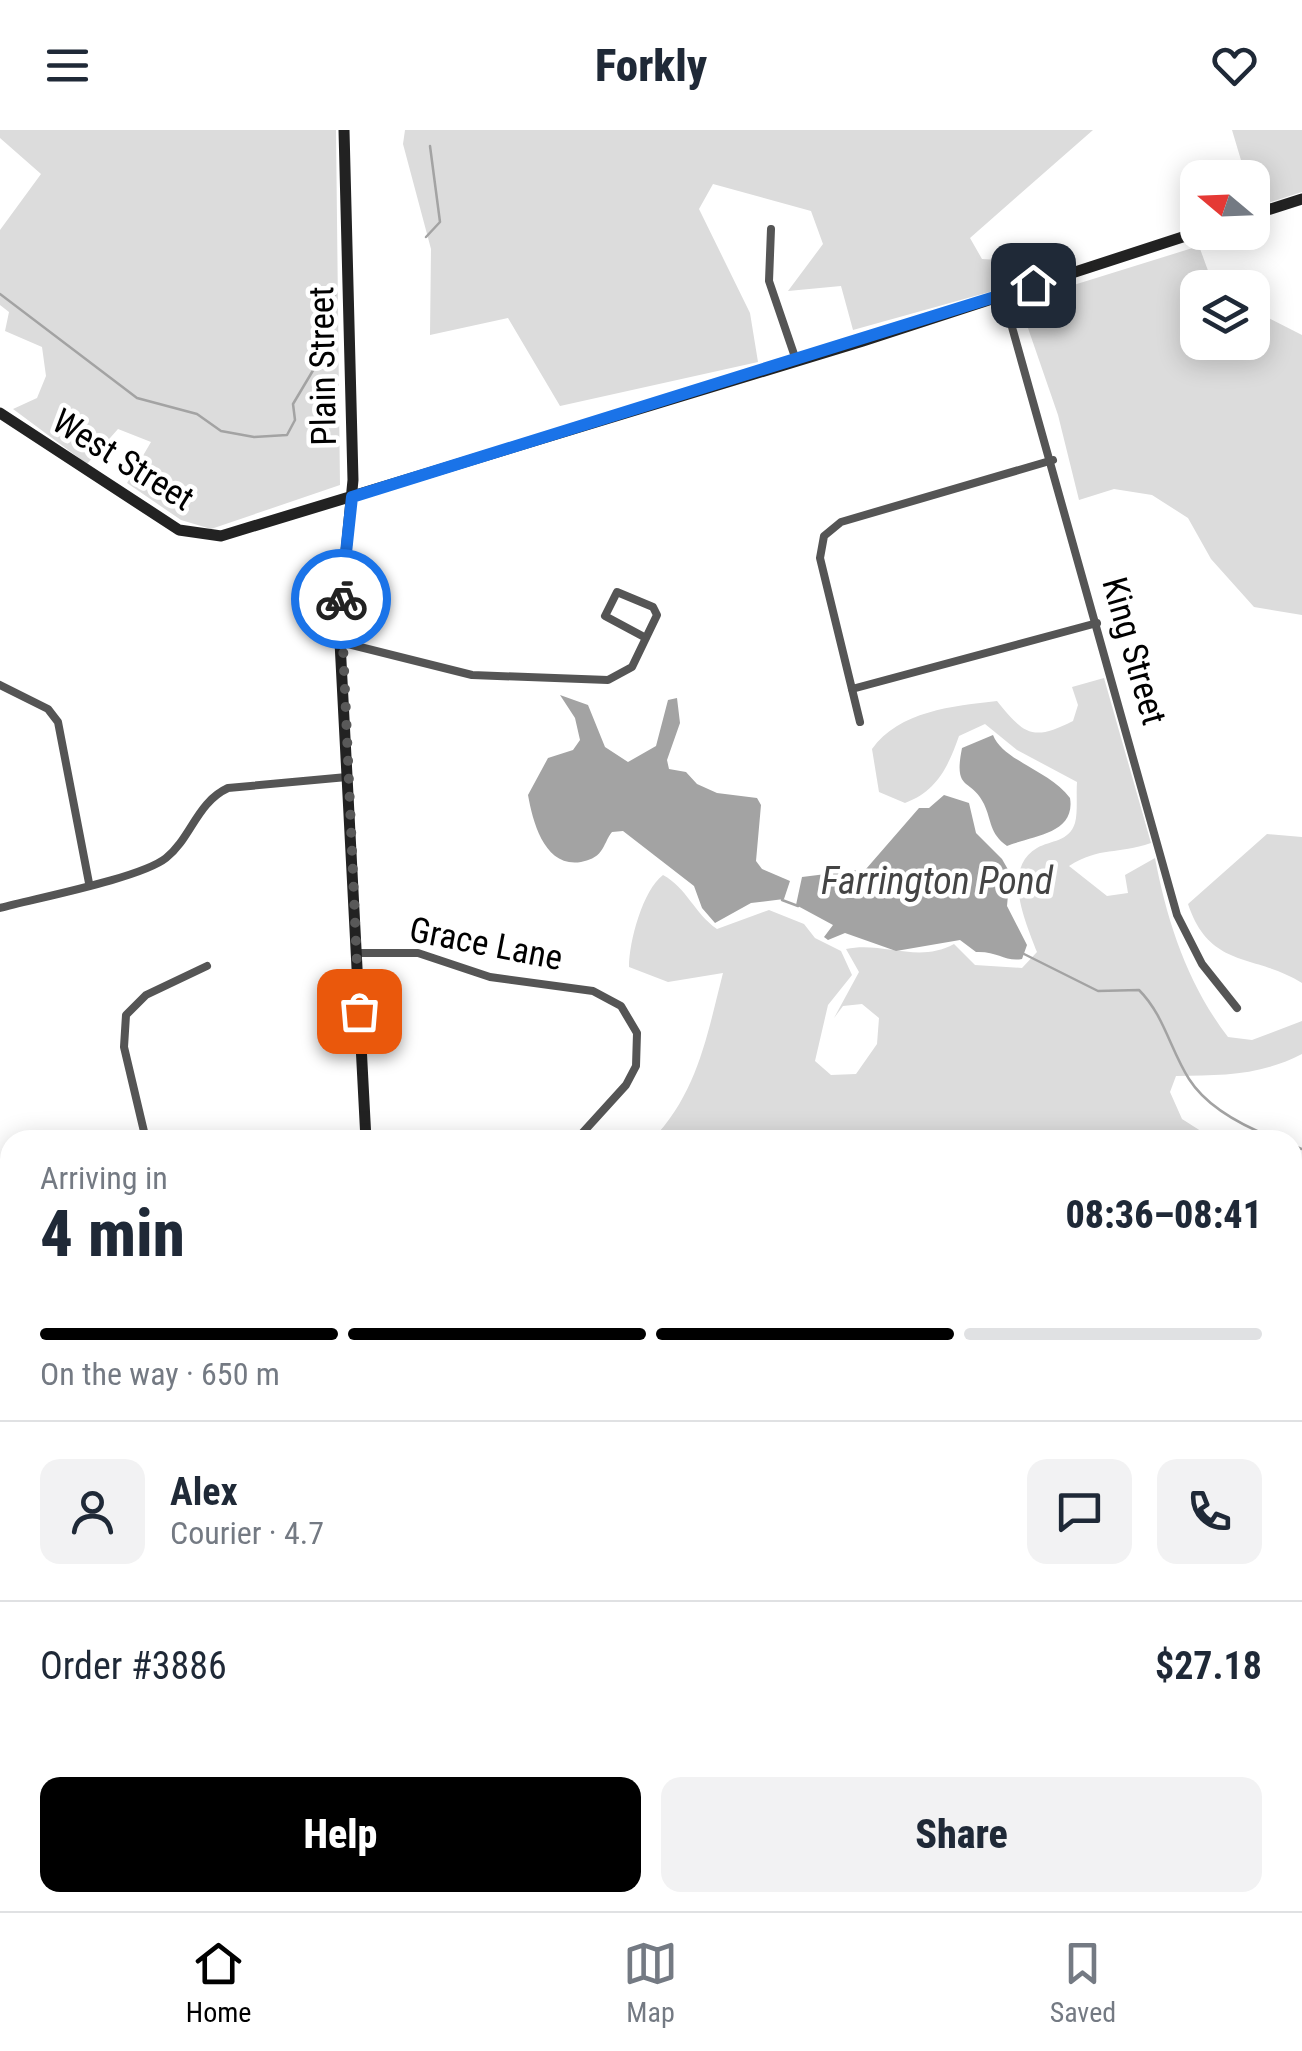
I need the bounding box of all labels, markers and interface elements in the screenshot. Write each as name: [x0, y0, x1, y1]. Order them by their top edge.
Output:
icon: menu: [40, 38, 95, 93]
icon: heart: [1207, 38, 1262, 93]
text: Forkly: [595, 39, 707, 92]
north arrow: [1180, 160, 1270, 250]
map controls: [1180, 160, 1270, 360]
pin: [991, 243, 1076, 328]
icon: home: [1006, 258, 1061, 313]
button: layers: [1180, 270, 1270, 360]
street label: Plain Street: [301, 286, 345, 446]
street label: West Street: [45, 401, 201, 519]
courier: [291, 549, 391, 649]
icon: bike: [314, 572, 369, 627]
street label: King Street: [1093, 573, 1175, 729]
water label: Farrington Pond: [821, 859, 1054, 903]
street label: Grace Lane: [406, 909, 566, 979]
pin: [317, 969, 402, 1054]
icon: bag: [332, 984, 387, 1039]
text: Arriving in: [40, 1159, 168, 1197]
text: 08:36–08:41: [1065, 1193, 1262, 1237]
text: 4 min: [40, 1196, 185, 1272]
text: On the way · 650 m: [40, 1355, 280, 1393]
button: person: [40, 1459, 145, 1564]
button: chat: [1027, 1459, 1132, 1564]
button: phone: [1157, 1459, 1262, 1564]
text: Alex: [170, 1470, 238, 1514]
text: Courier · 4.7: [170, 1514, 324, 1552]
text: Order #3886: [40, 1644, 227, 1688]
text: $27.18: [1155, 1644, 1262, 1688]
button: Help: [40, 1777, 641, 1892]
button: Share: [661, 1777, 1262, 1892]
tab: Home: [186, 1936, 251, 2029]
tab: Map: [623, 1936, 678, 2029]
tab: Saved: [1050, 1936, 1116, 2029]

